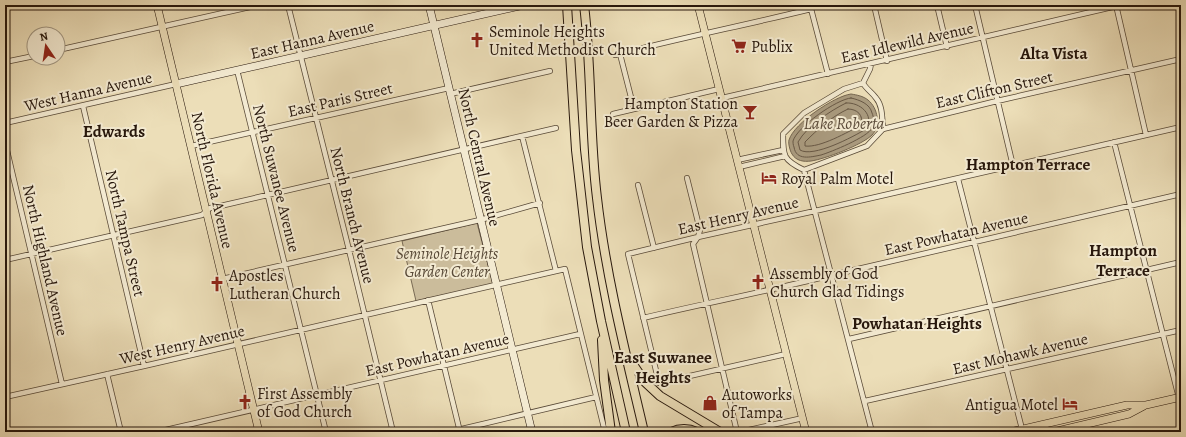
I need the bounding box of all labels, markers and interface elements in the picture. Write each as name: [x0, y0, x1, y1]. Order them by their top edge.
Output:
street label: East Hanna Avenue: [248, 15, 376, 65]
street label: East Idlewild Avenue: [839, 17, 976, 69]
place label: Seminole Heights United Methodist Church: [489, 21, 656, 61]
north arrow: [26, 26, 66, 66]
text: N: [38, 29, 49, 45]
church icon: Seminole Heights United Methodist Church: [468, 31, 486, 49]
place label: Publix: [751, 36, 793, 58]
supermarket icon: Publix: [730, 37, 748, 55]
district label: Alta Vista: [1019, 42, 1088, 65]
street label: East Clifton Street: [934, 66, 1055, 114]
street label: West Hanna Avenue: [21, 67, 154, 118]
street label: East Paris Street: [286, 77, 395, 123]
street label: North Central Avenue: [452, 86, 506, 229]
place label: Hampton Station Beer Garden & Pizza: [604, 93, 739, 133]
street label: North Suwanee Avenue: [247, 102, 305, 255]
bar icon: Hampton Station Beer Garden & Pizza: [741, 103, 759, 121]
street label: North Florida Avenue: [186, 110, 238, 251]
water label: Lake Roberta: [804, 112, 885, 135]
district label: Edwards: [83, 120, 145, 143]
street label: North Branch Avenue: [324, 145, 380, 286]
district label: Hampton Terrace: [966, 153, 1090, 176]
street label: North Tampa Street: [100, 168, 150, 299]
place label: Royal Palm Motel: [781, 168, 893, 190]
hotel icon: Royal Palm Motel: [760, 169, 778, 187]
street label: North Highland Avenue: [17, 182, 73, 338]
street label: East Henry Avenue: [676, 191, 801, 241]
street label: East Powhatan Avenue: [882, 207, 1030, 261]
district label: Hampton Terrace: [1089, 239, 1157, 282]
park label: Seminole Heights Garden Center: [396, 243, 499, 283]
place label: Assembly of God Church Glad Tidings: [769, 263, 904, 303]
place label: Apostles Lutheran Church: [228, 265, 341, 305]
church icon: Assembly of God Church Glad Tidings: [749, 273, 767, 291]
church icon: Apostles Lutheran Church: [208, 275, 226, 293]
district label: Powhatan Heights: [852, 312, 982, 335]
street label: West Henry Avenue: [117, 320, 247, 370]
street label: East Powhatan Avenue: [363, 328, 511, 382]
street label: East Mohawk Avenue: [950, 328, 1090, 380]
district label: East Suwanee Heights: [614, 346, 712, 389]
place label: First Assembly of God Church: [257, 383, 353, 423]
place label: Autoworks of Tampa: [721, 384, 792, 424]
church icon: First Assembly of God Church: [236, 393, 254, 411]
shop icon: Autoworks of Tampa: [701, 394, 719, 412]
place label: Antigua Motel: [965, 394, 1058, 416]
hotel icon: Antigua Motel: [1061, 395, 1079, 413]

